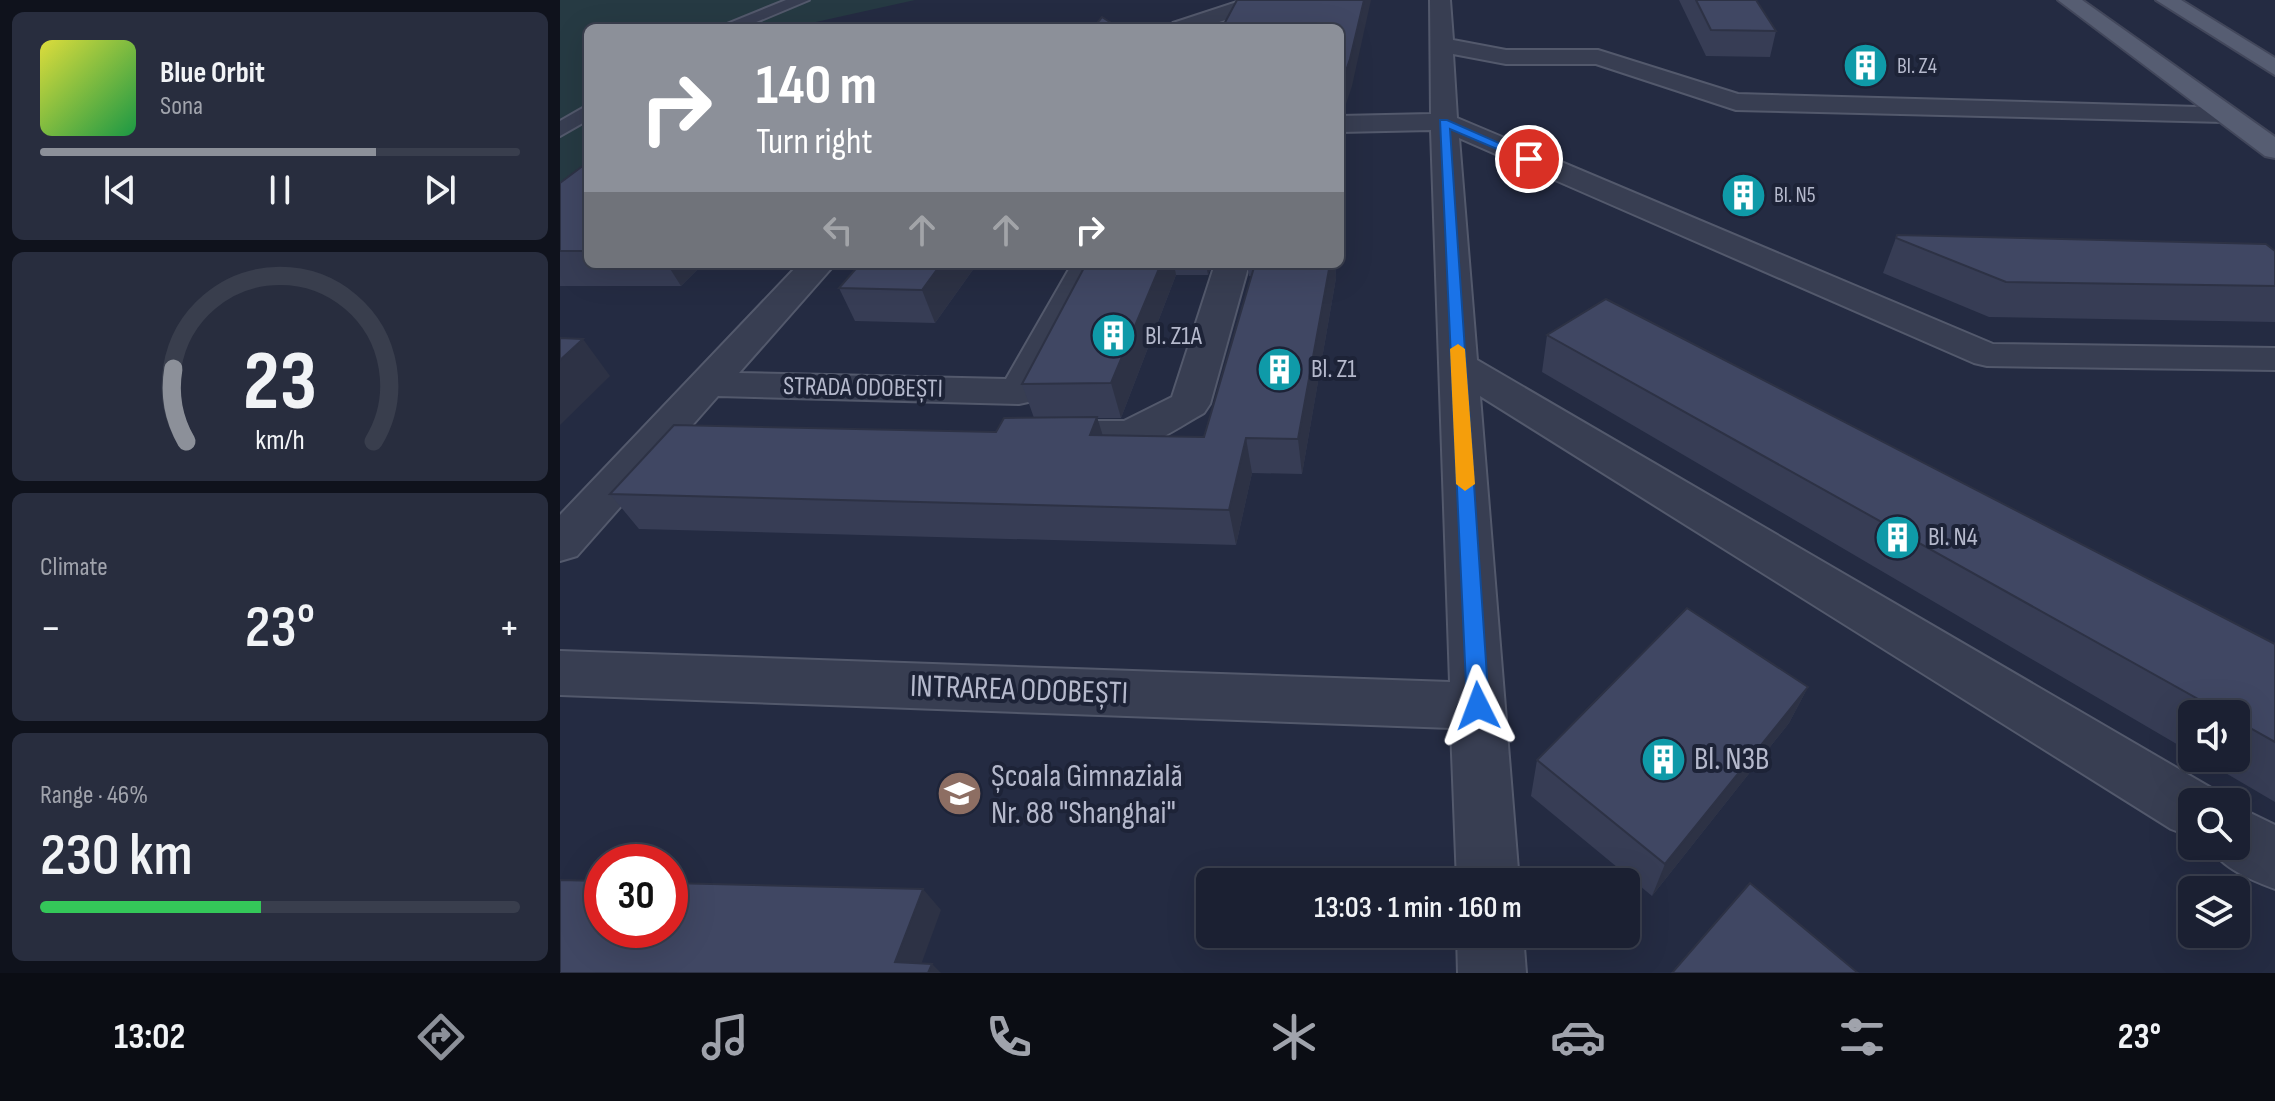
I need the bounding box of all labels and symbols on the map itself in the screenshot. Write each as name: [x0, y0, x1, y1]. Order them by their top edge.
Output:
building icon: Bl. Z4: [1842, 42, 1890, 90]
place label: Bl. Z4: [1897, 53, 1937, 80]
pin: [1495, 125, 1563, 193]
building icon: Bl. N5: [1719, 171, 1767, 219]
place label: Bl. N5: [1774, 182, 1816, 209]
building icon: Bl. Z1A: [1090, 312, 1138, 360]
place label: Bl. Z1A: [1145, 321, 1203, 352]
building icon: Bl. Z1: [1256, 345, 1304, 393]
place label: Bl. Z1: [1311, 354, 1356, 385]
street label: STRADA ODOBEȘTI: [783, 371, 943, 405]
building icon: Bl. N4: [1873, 513, 1921, 561]
place label: Bl. N4: [1928, 522, 1978, 553]
position arrow: [1436, 664, 1520, 748]
street label: INTRAREA ODOBEȘTI: [909, 667, 1129, 713]
building icon: Bl. N3B: [1639, 735, 1687, 783]
place label: Bl. N3B: [1694, 740, 1769, 779]
place label: Școala Gimnazială Nr. 88 "Shanghai": [991, 757, 1183, 833]
school or university icon: Școala Gimnazială Nr. 88 "Shanghai": [936, 770, 984, 818]
speed limit sign: 30: [584, 844, 688, 948]

